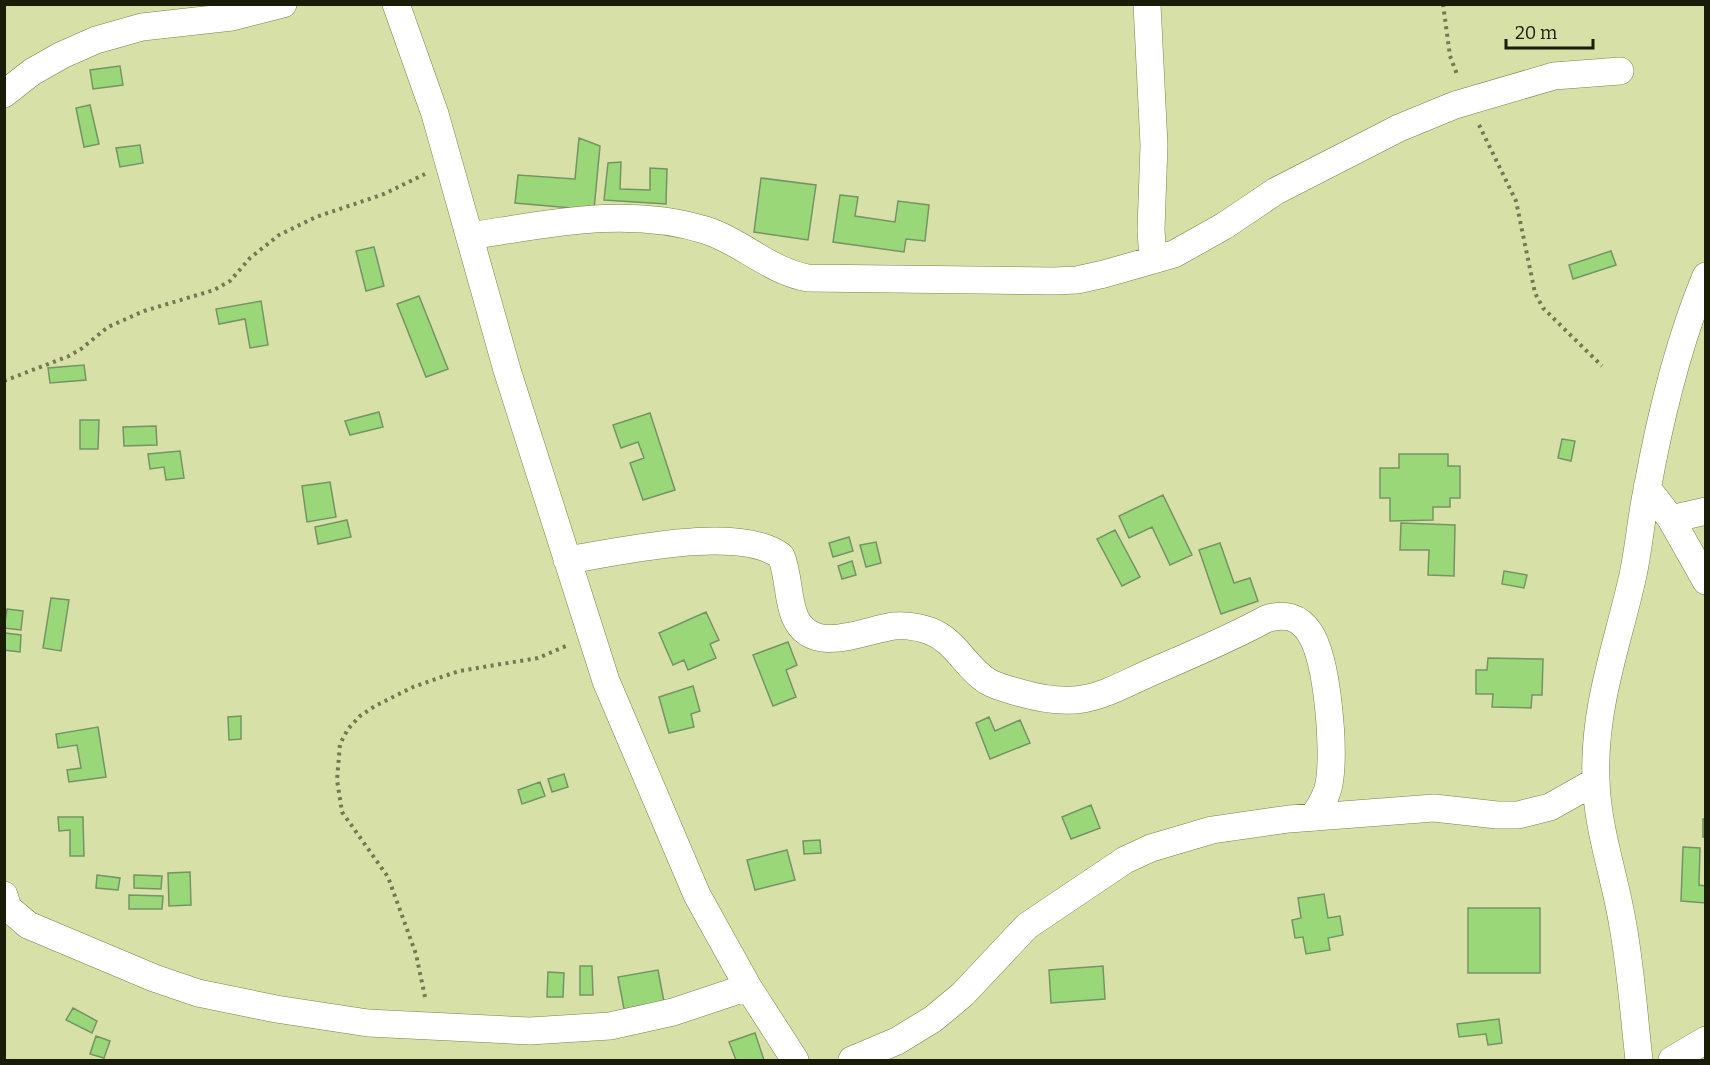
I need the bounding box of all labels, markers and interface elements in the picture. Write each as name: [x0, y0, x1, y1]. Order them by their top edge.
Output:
scale bar: [1506, 12, 1593, 50]
text: 20 m: [1515, 22, 1557, 44]

